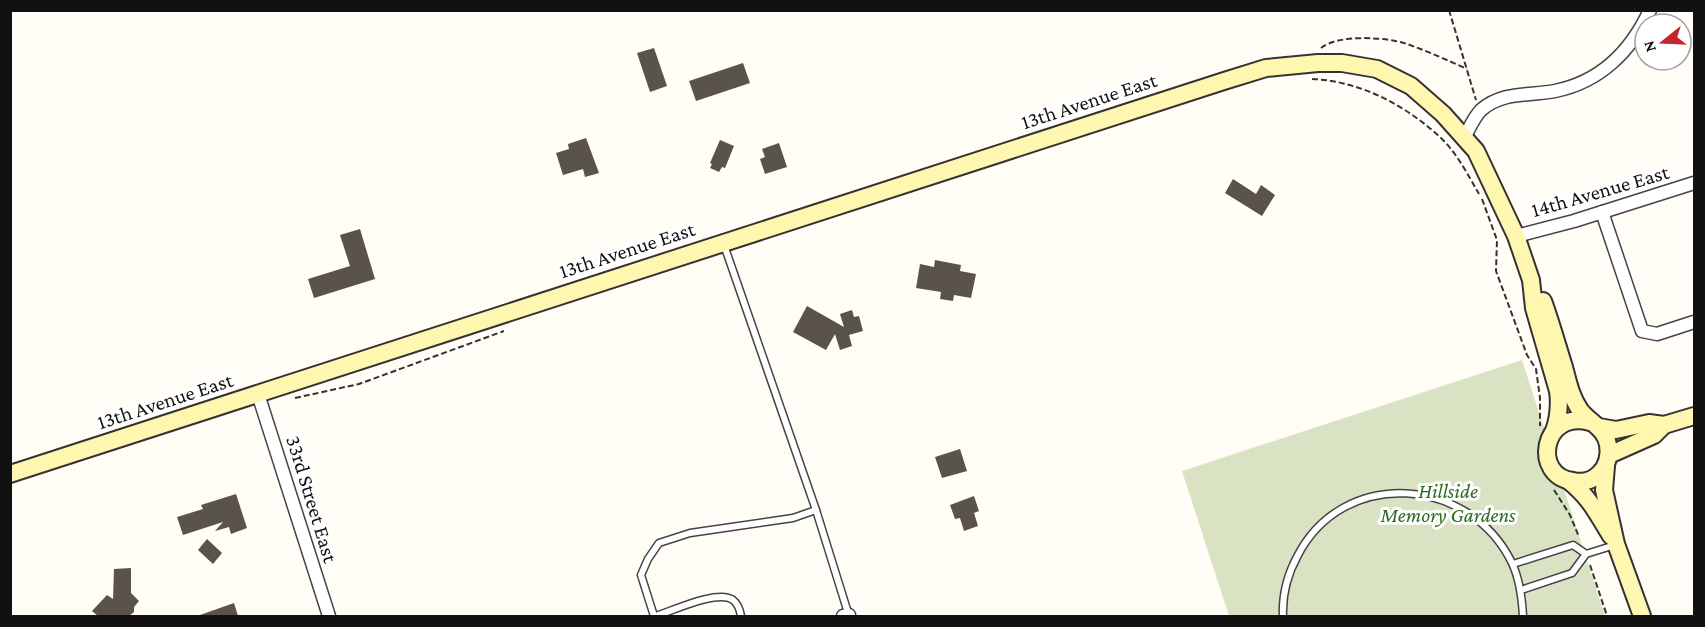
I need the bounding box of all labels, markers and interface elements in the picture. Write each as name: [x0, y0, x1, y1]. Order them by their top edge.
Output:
north arrow: [1633, 12, 1693, 72]
text: N: [1639, 39, 1659, 54]
street label: 13th Avenue East: [1018, 67, 1161, 134]
street label: 14th Avenue East: [1528, 160, 1673, 222]
street label: 13th Avenue East: [556, 216, 699, 283]
street label: 13th Avenue East: [94, 367, 237, 434]
street label: 33rd Street East: [281, 433, 343, 566]
park label: Hillside Memory Gardens: [1379, 479, 1516, 527]

